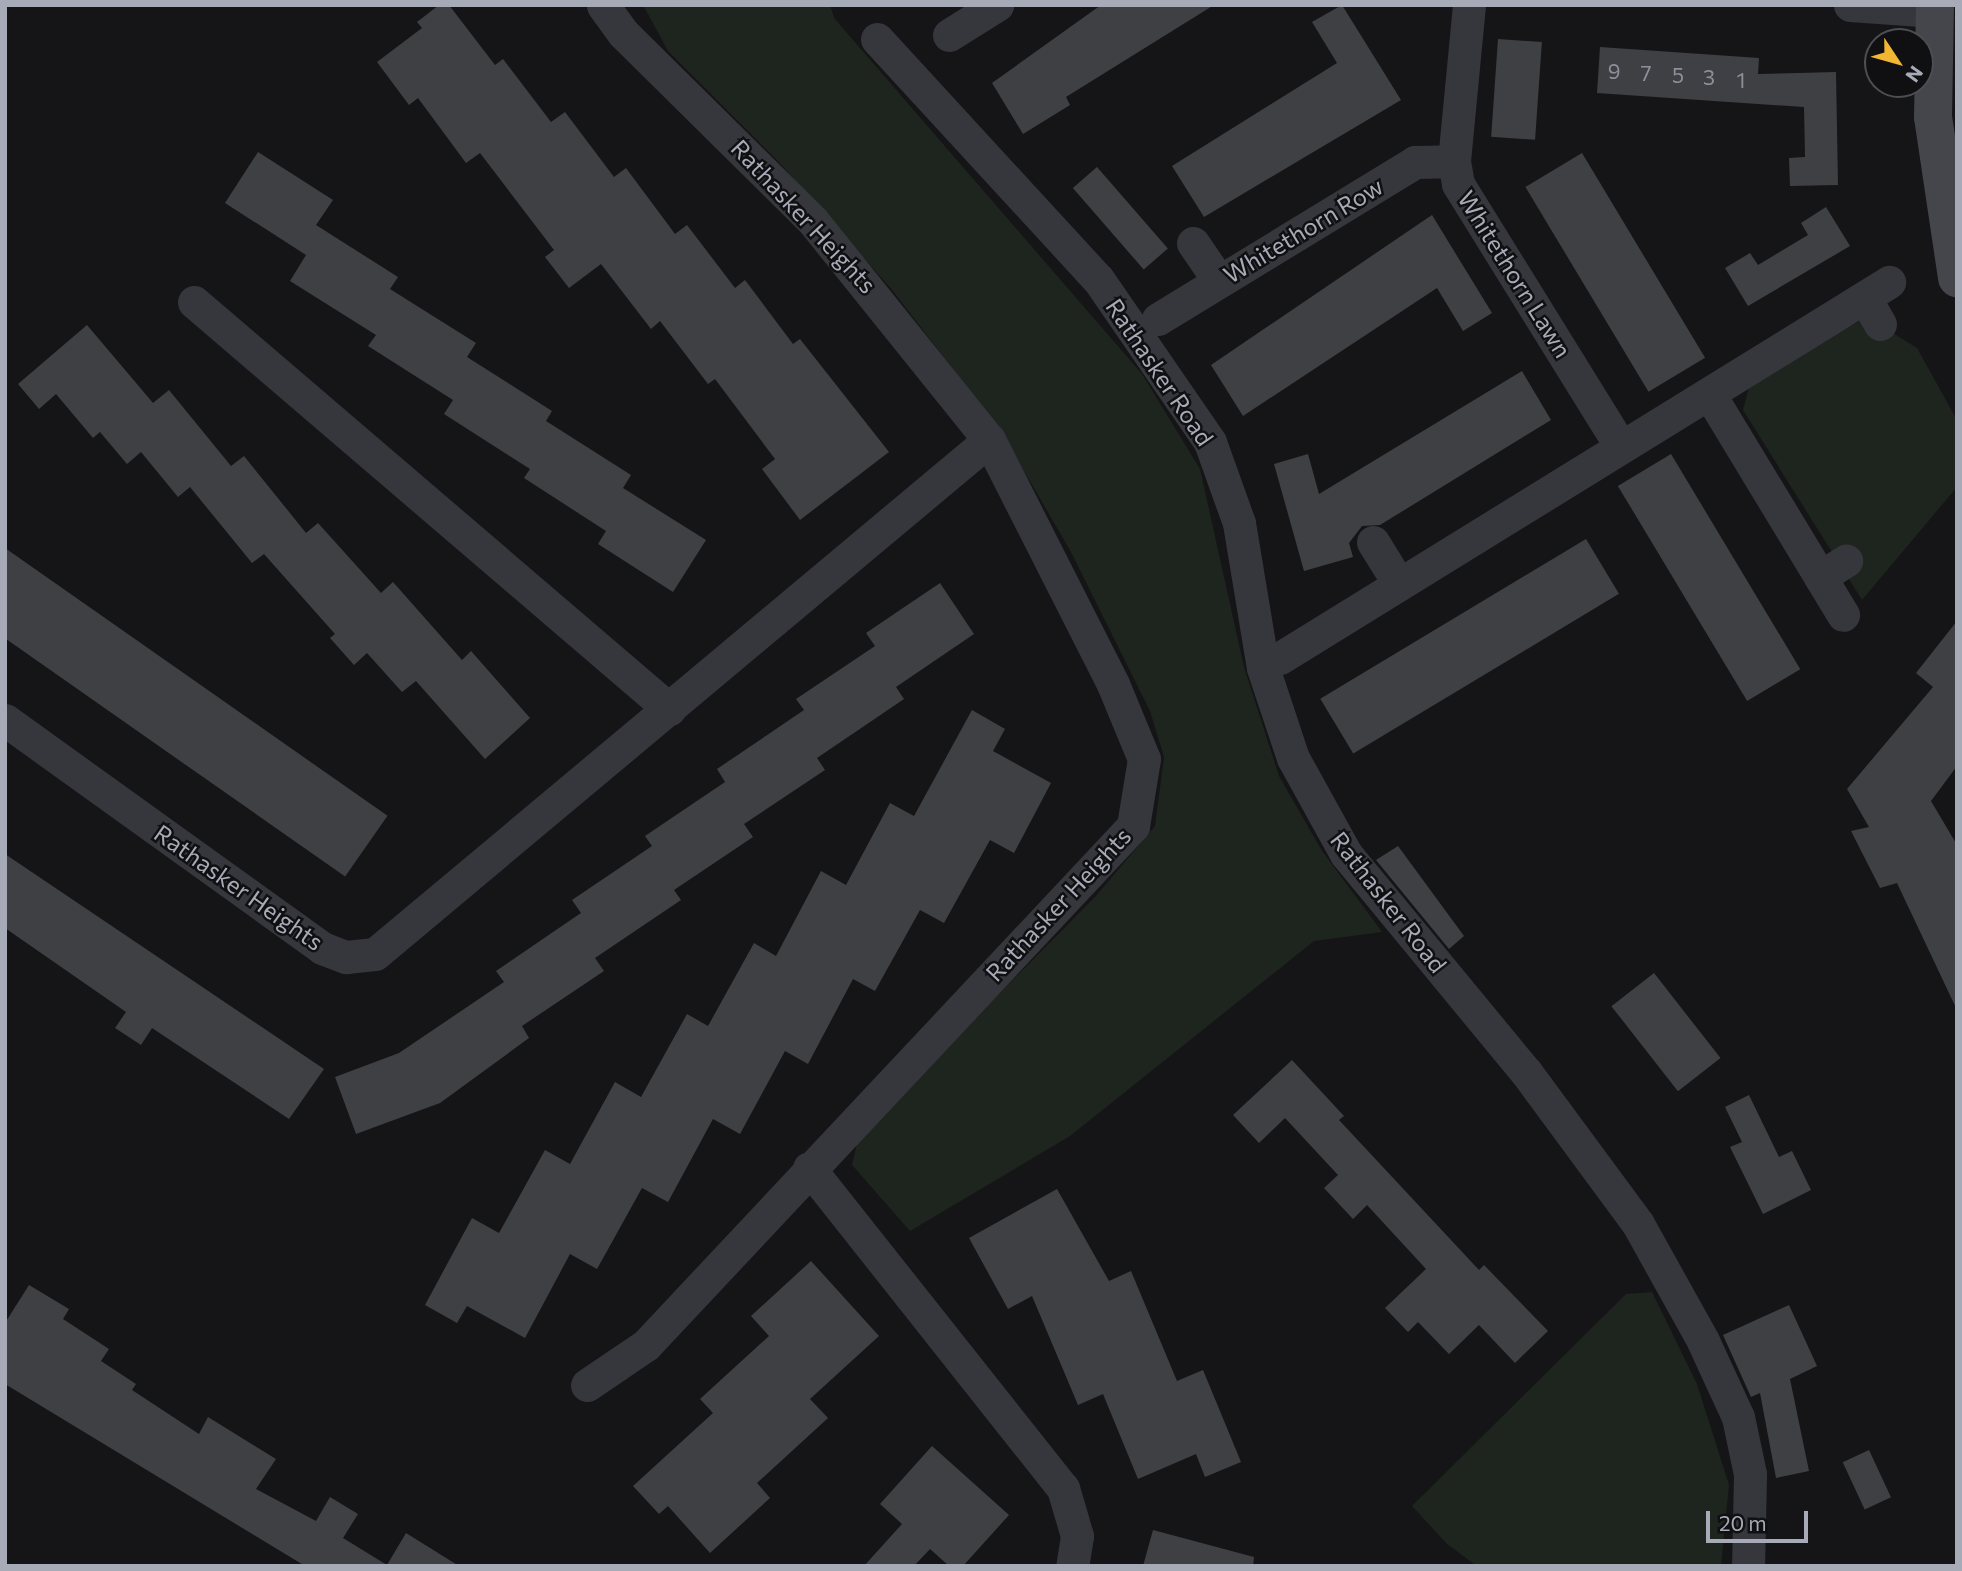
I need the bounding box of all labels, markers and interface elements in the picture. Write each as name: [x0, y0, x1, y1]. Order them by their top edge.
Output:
north arrow: [1864, 28, 1934, 98]
house number: 9: [1608, 58, 1620, 84]
house number: 7: [1640, 60, 1652, 86]
house number: 5: [1672, 62, 1684, 88]
text: N: [1901, 62, 1928, 87]
house number: 3: [1703, 64, 1715, 90]
house number: 1: [1737, 67, 1745, 93]
street label: Rathasker Heights: [726, 133, 882, 299]
street label: Whitethorn Row: [1218, 171, 1388, 289]
street label: Whitethorn Lawn: [1452, 185, 1578, 363]
street label: Rathasker Road: [1100, 293, 1220, 451]
street label: Rathasker Heights: [149, 818, 329, 956]
street label: Rathasker Heights: [980, 821, 1136, 987]
street label: Rathasker Road: [1325, 826, 1453, 978]
scale bar: [1710, 1498, 1812, 1542]
text: 20 m: [1719, 1510, 1767, 1535]

